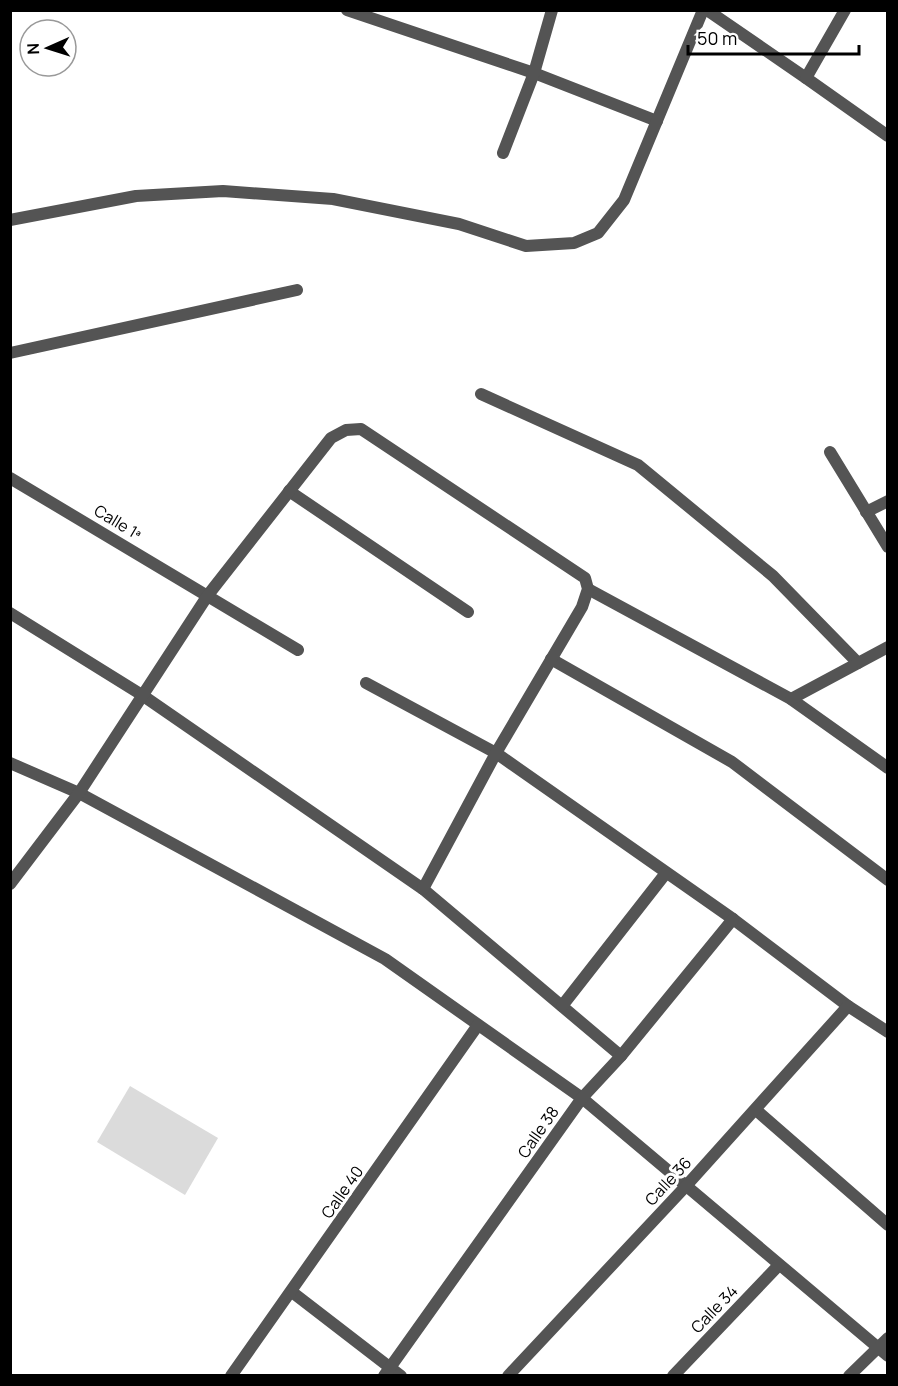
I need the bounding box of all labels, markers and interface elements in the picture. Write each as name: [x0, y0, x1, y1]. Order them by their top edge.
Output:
north arrow: [18, 18, 78, 78]
scale bar: [688, 18, 859, 56]
text: 50 m: [697, 26, 737, 50]
text: N: [22, 42, 44, 55]
street label: Calle 1ª: [90, 499, 146, 545]
street label: Calle 38: [512, 1102, 564, 1162]
street label: Calle 36: [640, 1152, 696, 1210]
street label: Calle 40: [316, 1161, 368, 1223]
street label: Calle 34: [686, 1280, 742, 1338]

